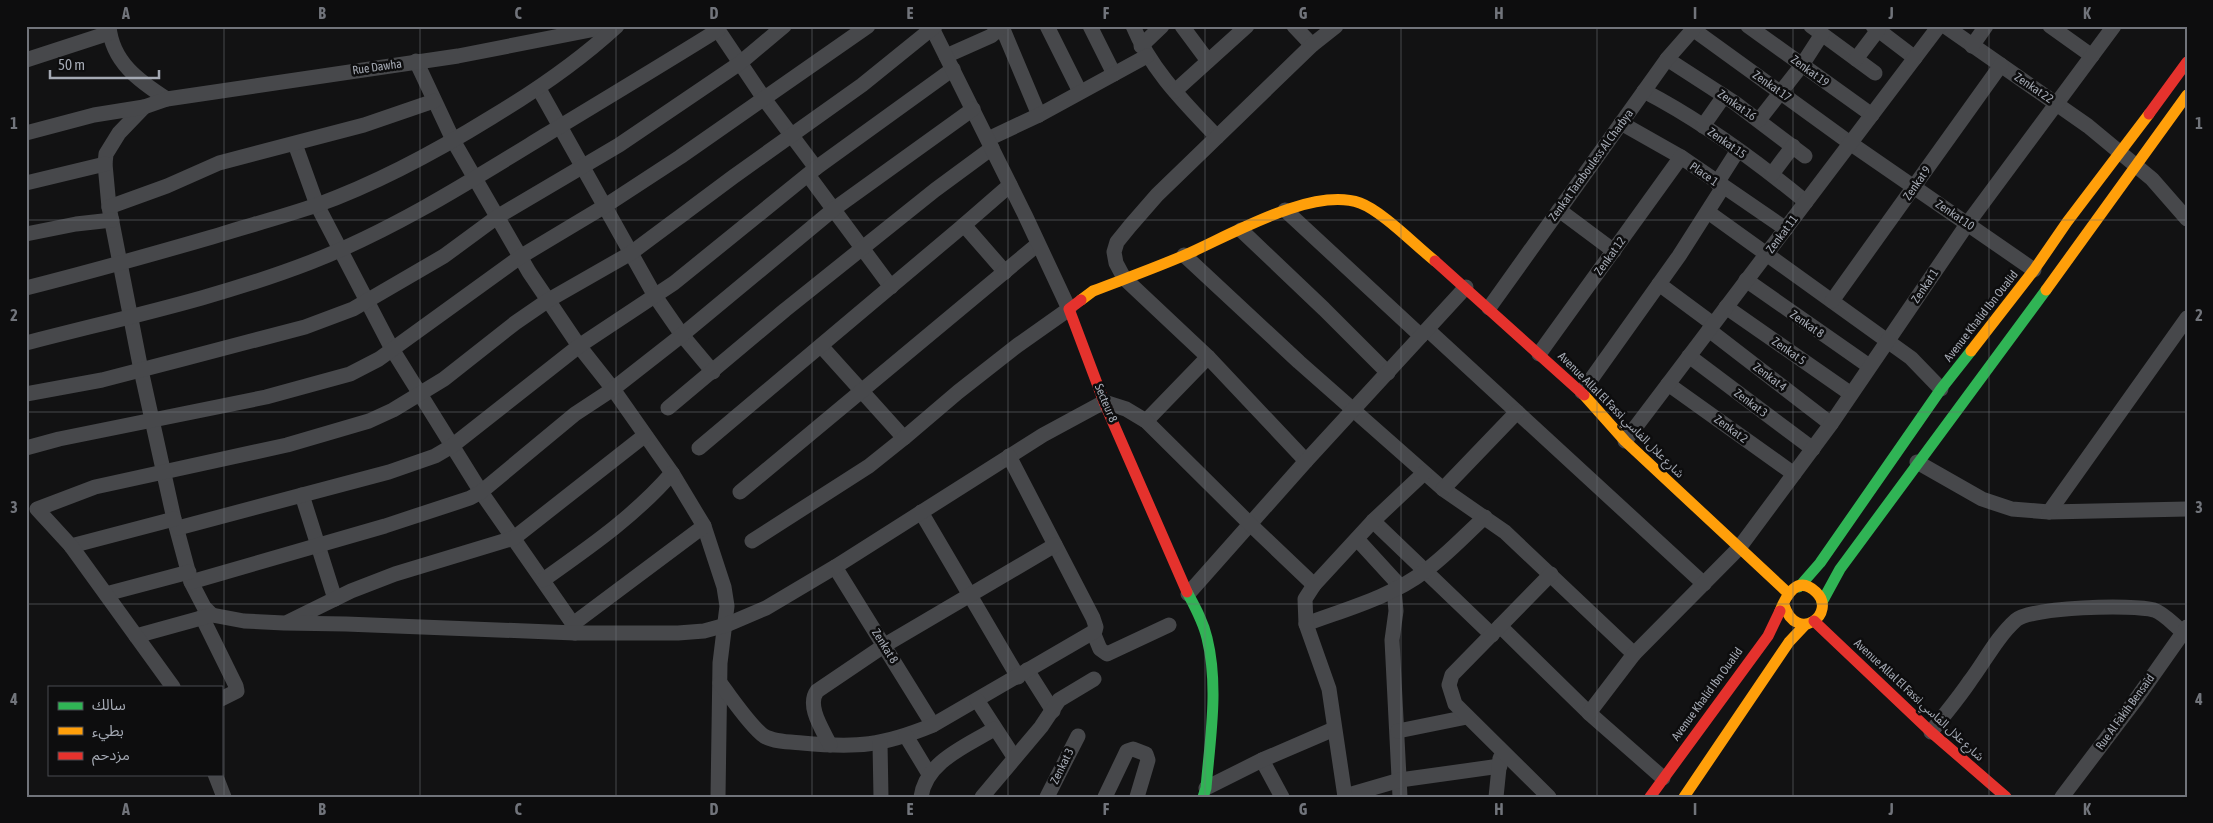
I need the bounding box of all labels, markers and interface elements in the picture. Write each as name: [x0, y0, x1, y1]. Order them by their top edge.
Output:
text: A: [121, 4, 130, 22]
text: B: [318, 4, 326, 22]
text: C: [514, 4, 522, 22]
text: D: [710, 4, 719, 22]
text: E: [907, 4, 914, 22]
text: F: [1103, 4, 1110, 22]
text: G: [1299, 4, 1308, 22]
text: H: [1494, 4, 1504, 22]
text: I: [1693, 4, 1697, 22]
text: J: [1887, 4, 1894, 22]
text: K: [2083, 4, 2091, 22]
scale bar: [50, 48, 159, 80]
street label: Zenkat 19: [1788, 52, 1832, 90]
text: 50 m: [58, 56, 85, 73]
street label: Rue Dawha: [351, 57, 403, 77]
street label: Zenkat 17: [1750, 68, 1794, 105]
street label: Zenkat 22: [2012, 70, 2056, 106]
street label: Zenkat 16: [1715, 87, 1759, 124]
street label: Zenkat Tarabouless Al Charbya: [1546, 107, 1636, 223]
text: 1: [10, 114, 18, 132]
text: 1: [2195, 114, 2203, 132]
street label: Zenkat 15: [1705, 125, 1749, 161]
street label: Place 1: [1687, 159, 1721, 189]
street label: Zenkat 9: [1900, 163, 1934, 203]
street label: Zenkat 10: [1933, 197, 1977, 233]
street label: Zenkat 11: [1763, 212, 1801, 256]
street label: Zenkat 12: [1591, 234, 1629, 278]
street label: Zenkat 1: [1908, 266, 1942, 306]
street label: Avenue Khalid Ibn Oualid: [1941, 268, 2021, 364]
text: 2: [10, 306, 18, 324]
text: 2: [2195, 306, 2203, 324]
street label: Zenkat 8: [1787, 307, 1827, 341]
street label: Zenkat 5: [1769, 334, 1809, 368]
street label: Avenue Allal El Fassi شارع علال الفاسي: [1553, 349, 1687, 483]
street label: Zenkat 4: [1751, 360, 1790, 394]
street label: Secteur 8: [1092, 382, 1120, 425]
street label: Zenkat 3: [1732, 386, 1770, 420]
street label: Zenkat 2: [1711, 412, 1751, 446]
text: 3: [10, 498, 18, 516]
text: 3: [2195, 498, 2203, 516]
street label: Zenkat 8: [869, 626, 901, 666]
street label: Avenue Allal El Fassi شارع علال الفاسي: [1849, 636, 1987, 766]
street label: Avenue Khalid Ibn Oualid: [1669, 645, 1745, 743]
street label: Rue Al Fakih Bensaïd: [2093, 671, 2157, 753]
legend: [48, 686, 222, 776]
text: 4: [9, 690, 18, 708]
text: 4: [2194, 690, 2203, 708]
text: سالك: [92, 696, 126, 713]
text: بطيء: [92, 722, 124, 742]
text: مزدحم: [92, 746, 130, 766]
street label: Zenkat 3: [1047, 746, 1077, 786]
text: A: [121, 800, 130, 818]
text: B: [318, 800, 326, 818]
text: C: [514, 800, 522, 818]
text: D: [710, 800, 719, 818]
text: E: [907, 800, 914, 818]
text: F: [1103, 800, 1110, 818]
text: G: [1299, 800, 1308, 818]
text: H: [1494, 800, 1504, 818]
text: I: [1693, 800, 1697, 818]
text: J: [1887, 800, 1894, 818]
text: K: [2083, 800, 2091, 818]

